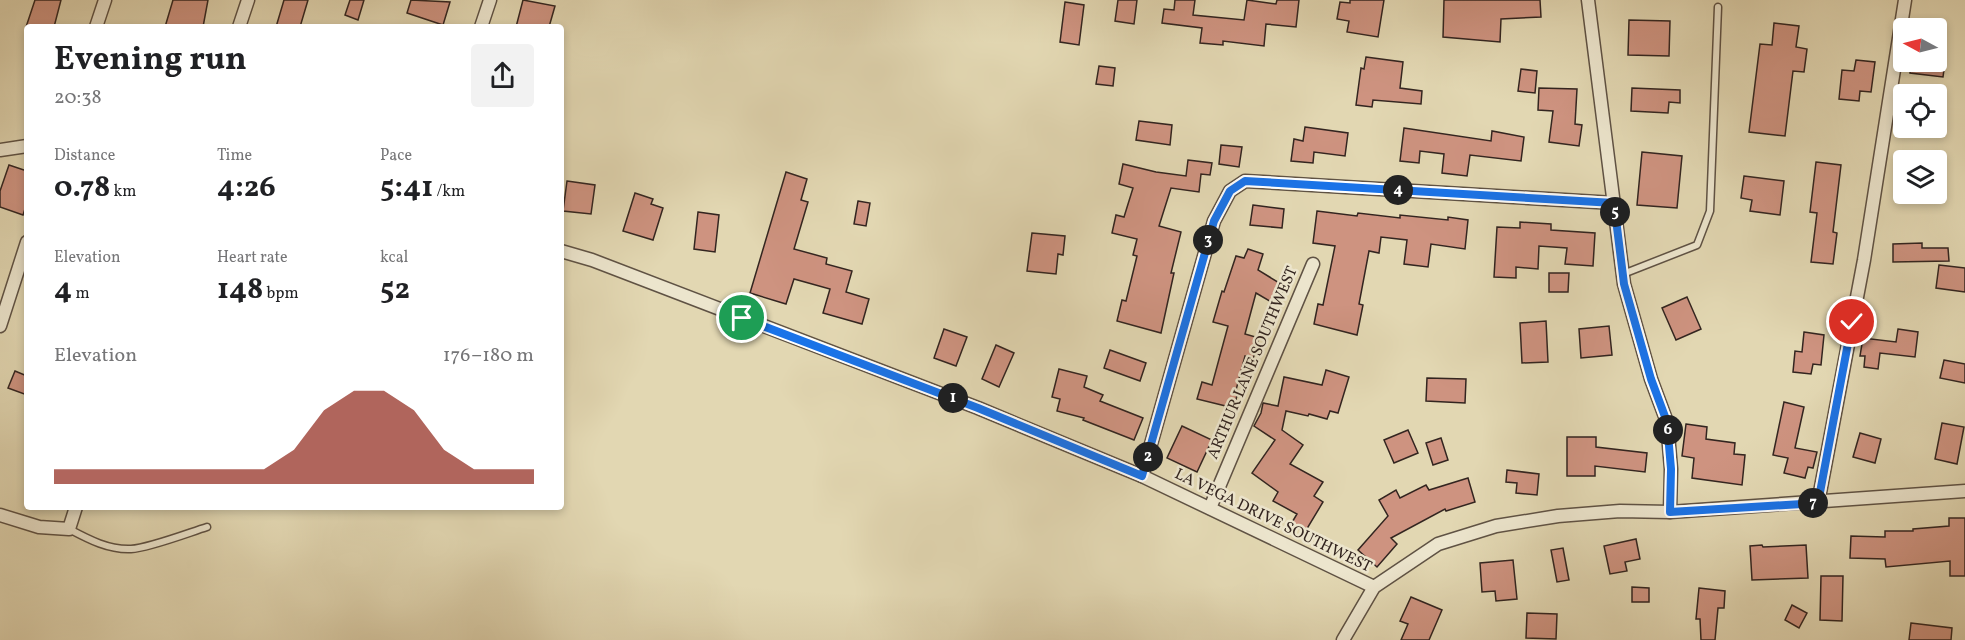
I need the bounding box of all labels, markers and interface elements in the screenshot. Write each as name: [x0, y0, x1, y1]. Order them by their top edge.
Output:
north arrow: [1893, 18, 1947, 72]
map controls: [1893, 18, 1947, 204]
text: Evening run: [54, 38, 247, 84]
button: share: [471, 44, 534, 107]
text: 20:38: [54, 84, 102, 112]
button: locate: [1893, 84, 1947, 138]
text: Distance: [54, 145, 115, 167]
text: Time: [217, 145, 252, 167]
text: Pace: [380, 145, 412, 167]
button: layers: [1893, 150, 1947, 204]
text: 0.78: [54, 167, 110, 209]
text: 4:26: [217, 167, 276, 209]
text: 5:41: [380, 167, 433, 209]
pin: 4: [1383, 175, 1413, 205]
text: 4: [1393, 179, 1403, 201]
text: km: [110, 181, 136, 203]
text: /km: [433, 181, 465, 203]
pin: 5: [1600, 197, 1630, 227]
text: 5: [1611, 201, 1619, 223]
pin: 3: [1193, 225, 1223, 255]
text: 3: [1204, 229, 1212, 251]
text: Elevation: [54, 247, 121, 269]
text: Heart rate: [217, 247, 288, 269]
text: kcal: [380, 247, 408, 269]
street label: ARTHUR LANE SOUTHWEST: [1202, 263, 1304, 463]
text: 4: [54, 269, 72, 311]
text: 148: [217, 269, 263, 311]
text: 52: [380, 269, 410, 311]
text: m: [72, 283, 90, 305]
text: bpm: [263, 283, 299, 305]
pin: [716, 292, 767, 343]
pin: [1826, 296, 1877, 347]
icon: arrive: [725, 301, 758, 334]
icon: check: [1835, 305, 1868, 338]
text: Elevation: [54, 342, 137, 370]
text: 176–180 m: [443, 342, 534, 370]
pin: 1: [938, 383, 968, 413]
text: 1: [950, 387, 956, 409]
pin: 6: [1653, 415, 1683, 445]
text: 6: [1664, 419, 1672, 441]
pin: 2: [1133, 442, 1163, 472]
text: 2: [1144, 446, 1152, 468]
street label: LA VEGA DRIVE SOUTHWEST: [1171, 464, 1375, 578]
pin: 7: [1798, 488, 1828, 518]
text: 7: [1809, 492, 1817, 514]

